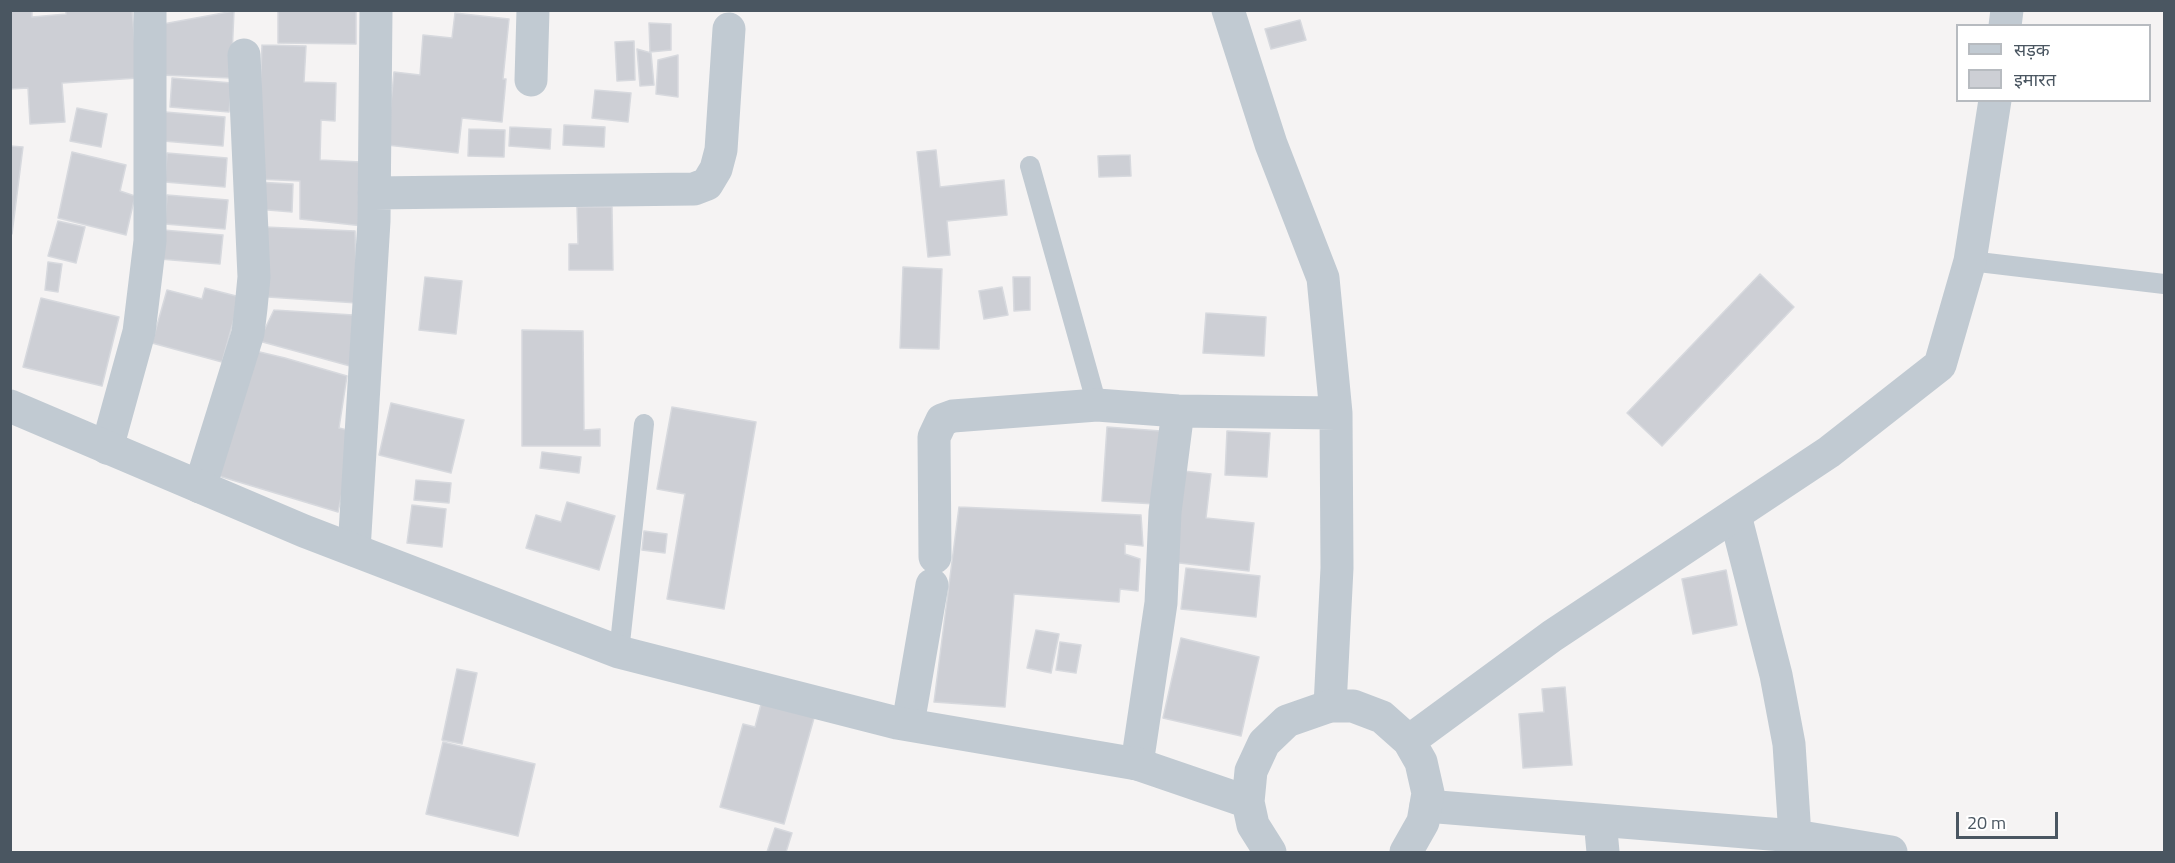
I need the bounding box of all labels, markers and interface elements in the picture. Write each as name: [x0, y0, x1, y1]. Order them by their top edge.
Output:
legend: [1956, 24, 2151, 102]
text: सड़क: [2014, 36, 2050, 63]
text: इमारत: [2014, 66, 2056, 93]
scale bar: [1959, 800, 2061, 838]
text: 20 m: [1967, 809, 2006, 836]

